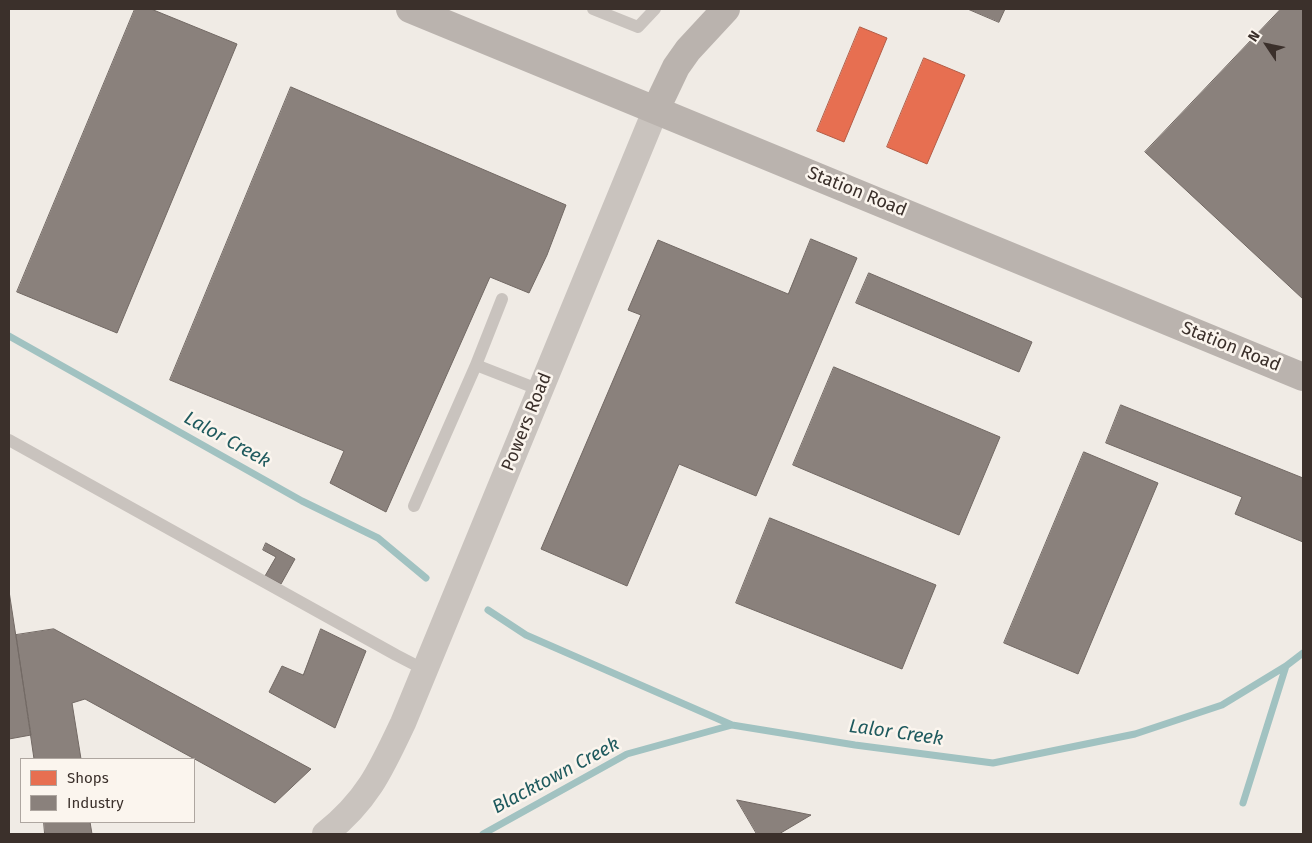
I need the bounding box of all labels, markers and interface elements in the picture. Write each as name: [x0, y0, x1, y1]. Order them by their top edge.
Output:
north arrow: [1242, 20, 1292, 70]
text: N: [1244, 28, 1264, 45]
street label: Station Road: [804, 162, 910, 222]
street label: Station Road: [1178, 317, 1284, 377]
street label: Powers Road: [497, 370, 557, 474]
water label: Lalor Creek: [180, 407, 274, 473]
water label: Lalor Creek: [847, 715, 945, 751]
water label: Blacktown Creek: [489, 733, 623, 819]
legend: [20, 758, 195, 823]
text: Shops: [67, 769, 109, 787]
text: Industry: [67, 794, 124, 812]

